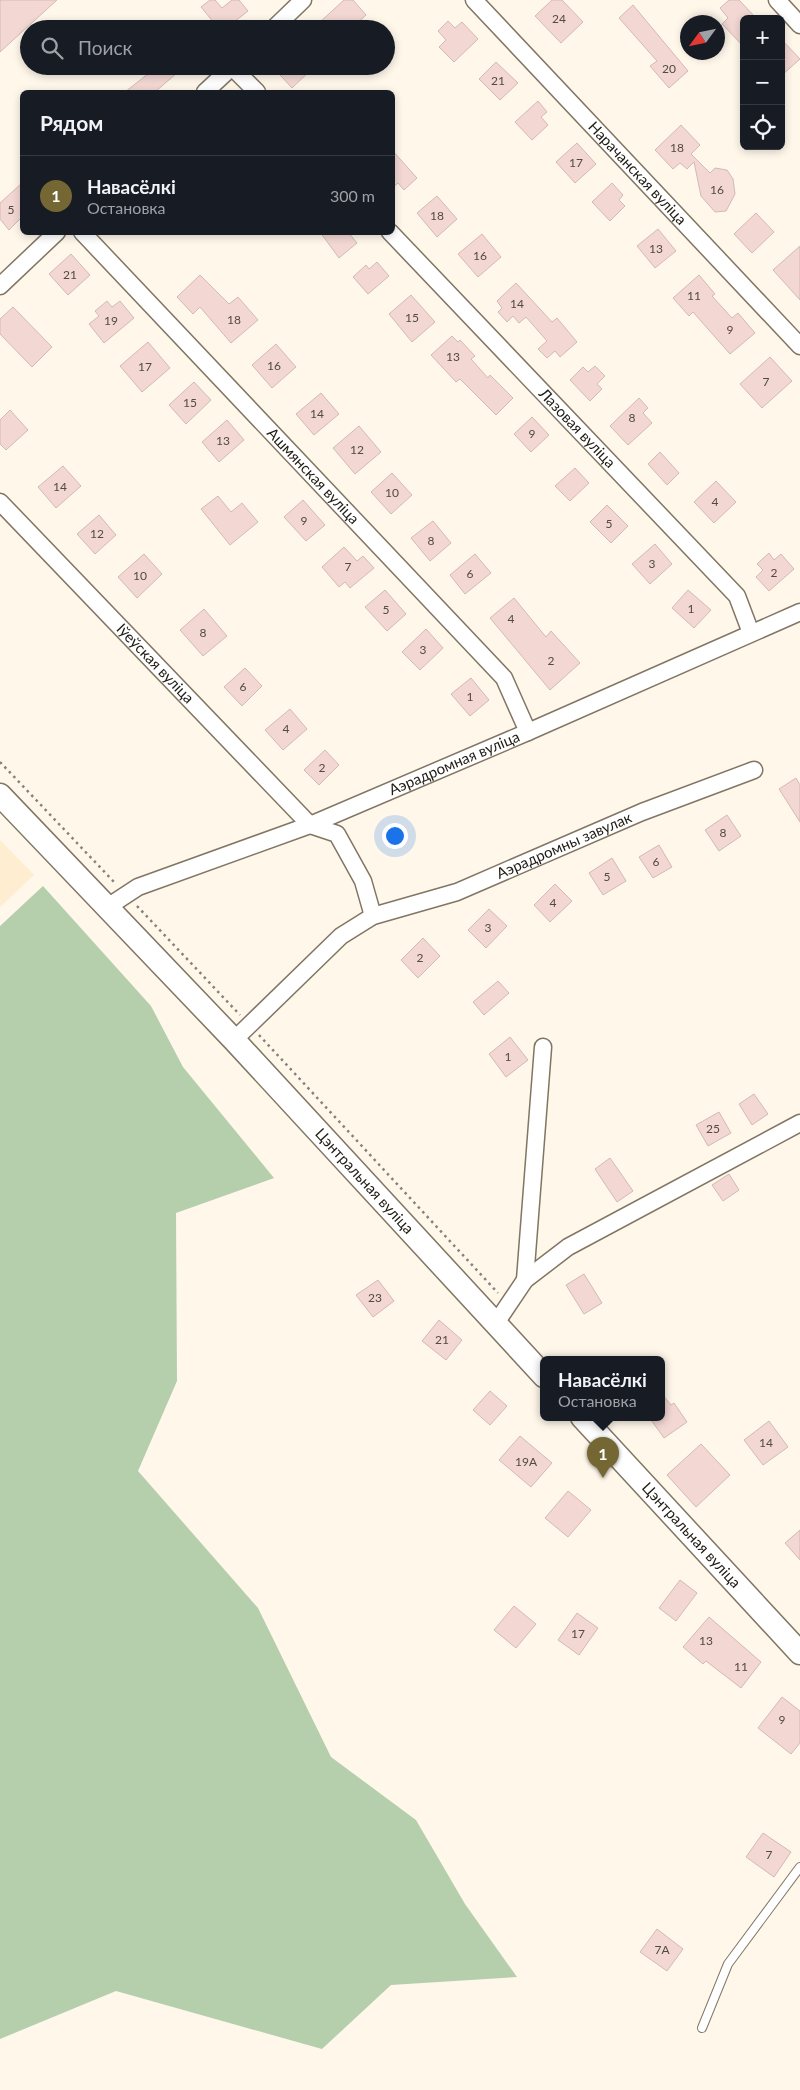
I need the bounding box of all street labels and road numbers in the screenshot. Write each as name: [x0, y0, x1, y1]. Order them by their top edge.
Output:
street label: Нарачанская вуліца: [585, 117, 691, 228]
street label: Лазовая вуліца: [535, 383, 620, 471]
street label: Ашмянская вуліца: [264, 424, 363, 527]
street label: Іўеўская вуліца: [113, 619, 198, 707]
street label: Аэрадромная вуліца: [386, 727, 522, 798]
street label: Аэрадромны завулак: [493, 807, 634, 882]
street label: Цэнтральная вуліца: [312, 1124, 418, 1237]
street label: Цэнтральная вуліца: [639, 1478, 745, 1591]

